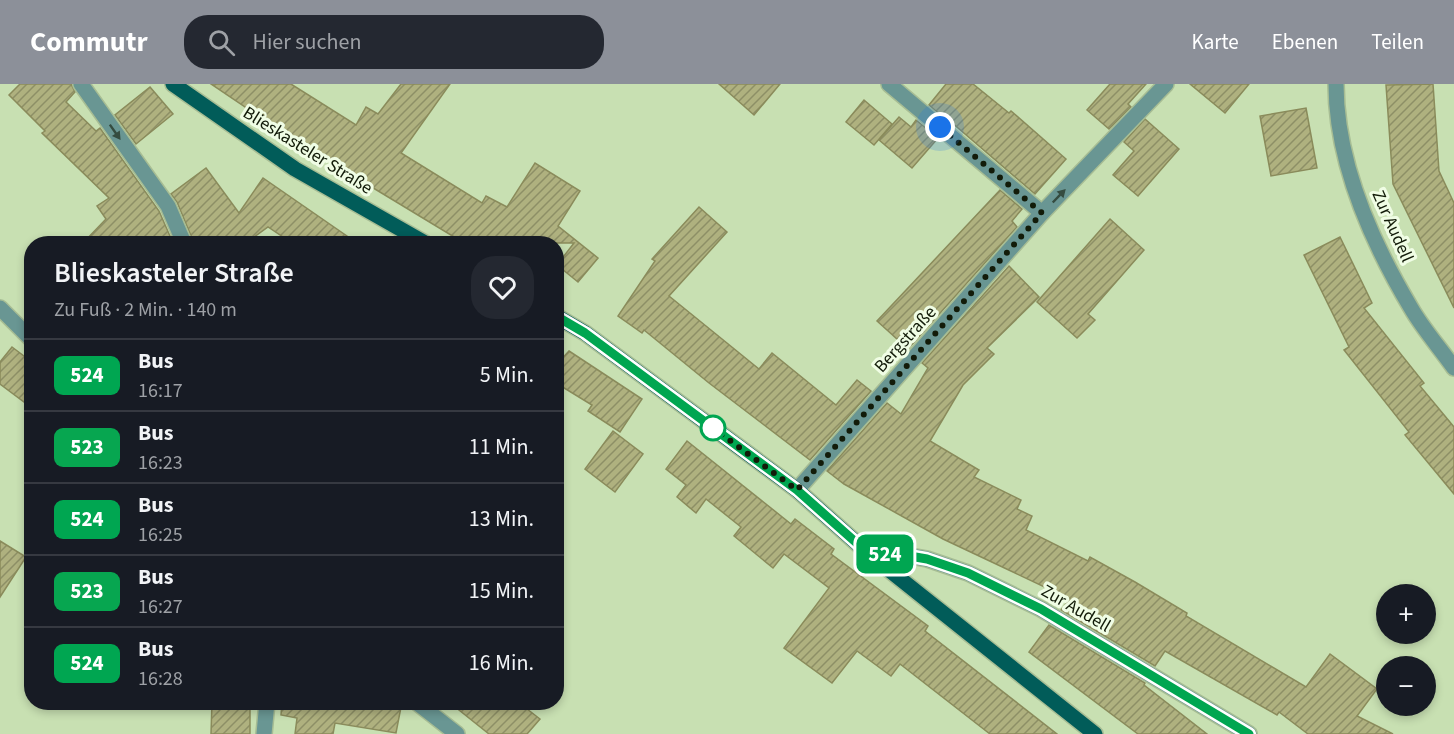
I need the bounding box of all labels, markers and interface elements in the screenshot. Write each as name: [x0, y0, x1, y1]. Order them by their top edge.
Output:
search box: [184, 15, 604, 69]
text: Commutr: [30, 22, 148, 62]
icon: search: [205, 26, 238, 59]
text: Hier suchen: [253, 26, 361, 58]
text: Karte: [1192, 27, 1239, 57]
text: Ebenen: [1272, 27, 1338, 57]
text: Teilen: [1371, 27, 1424, 57]
street label: Blieskasteler Straße: [238, 100, 377, 200]
your location: [925, 112, 955, 142]
one-way arrow: [109, 123, 121, 139]
street label: Zur Audell: [1366, 186, 1420, 266]
one-way arrow: [1052, 188, 1066, 203]
text: Blieskasteler Straße: [54, 253, 294, 293]
button: heart: [471, 256, 534, 319]
text: Zu Fuß · 2 Min. · 140 m: [54, 296, 237, 324]
street label: Bergstraße: [869, 300, 942, 378]
text: Bus: [138, 345, 174, 377]
text: 5 Min.: [480, 359, 534, 391]
text: 524: [70, 360, 104, 390]
text: 16:17: [138, 377, 183, 405]
unlabelled marker: [700, 415, 726, 441]
text: Bus: [138, 417, 174, 449]
text: 11 Min.: [469, 431, 534, 463]
text: 523: [70, 432, 104, 462]
text: 16:23: [138, 449, 183, 477]
text: Bus: [138, 489, 174, 521]
text: 13 Min.: [469, 503, 534, 535]
text: 524: [70, 504, 104, 534]
text: 16:25: [138, 521, 183, 549]
line badge: 524: [850, 534, 920, 574]
text: 524: [868, 539, 902, 569]
text: Bus: [138, 561, 174, 593]
text: 15 Min.: [469, 575, 534, 607]
text: 523: [70, 576, 104, 606]
street label: Zur Audell: [1036, 578, 1115, 638]
map controls: [1376, 584, 1436, 716]
button: +: [1376, 584, 1436, 644]
text: 16:27: [138, 593, 183, 621]
text: Bus: [138, 633, 174, 665]
text: 16 Min.: [469, 647, 534, 679]
text: 524: [70, 648, 104, 678]
button: −: [1376, 656, 1436, 716]
text: 16:28: [138, 665, 183, 693]

